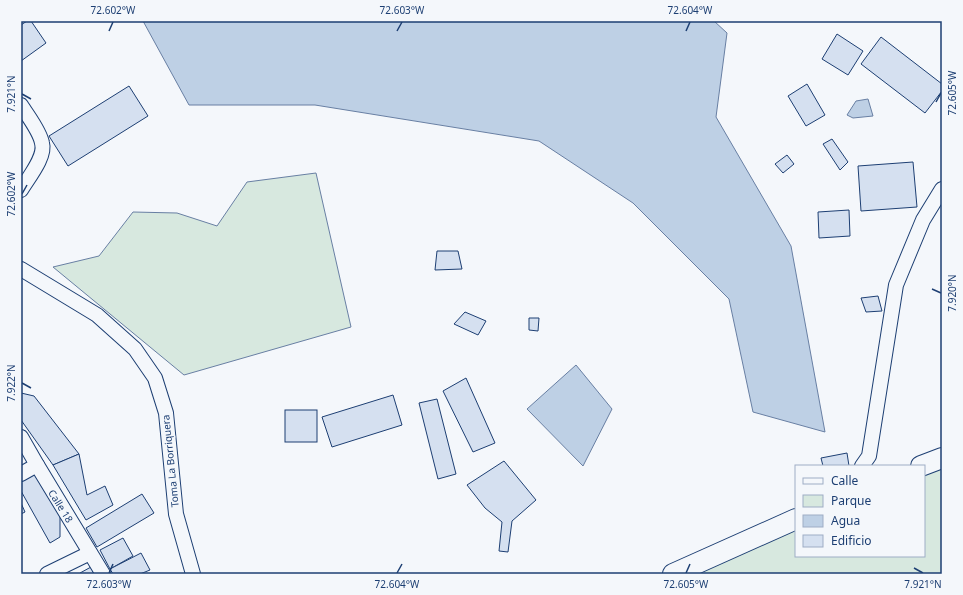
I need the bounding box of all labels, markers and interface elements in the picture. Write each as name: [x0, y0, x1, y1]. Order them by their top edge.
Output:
text: 72.602°W: [91, 3, 136, 17]
text: 72.603°W: [380, 3, 425, 17]
text: 72.604°W: [668, 3, 713, 17]
text: 72.605°W: [945, 70, 959, 115]
text: 7.921°N: [4, 75, 18, 113]
text: 72.602°W: [4, 171, 18, 216]
text: 7.920°N: [945, 274, 959, 312]
text: 7.922°N: [4, 364, 18, 402]
street label: Toma La Borriquera: [158, 414, 182, 508]
legend: [795, 465, 925, 557]
text: Calle: [831, 472, 859, 489]
street label: Calle 18: [45, 487, 77, 526]
text: Parque: [831, 492, 872, 509]
text: Agua: [831, 512, 860, 529]
text: Edificio: [831, 532, 872, 549]
text: 72.603°W: [87, 577, 132, 591]
text: 72.604°W: [375, 577, 420, 591]
text: 72.605°W: [664, 577, 709, 591]
text: 7.921°N: [904, 577, 942, 591]

